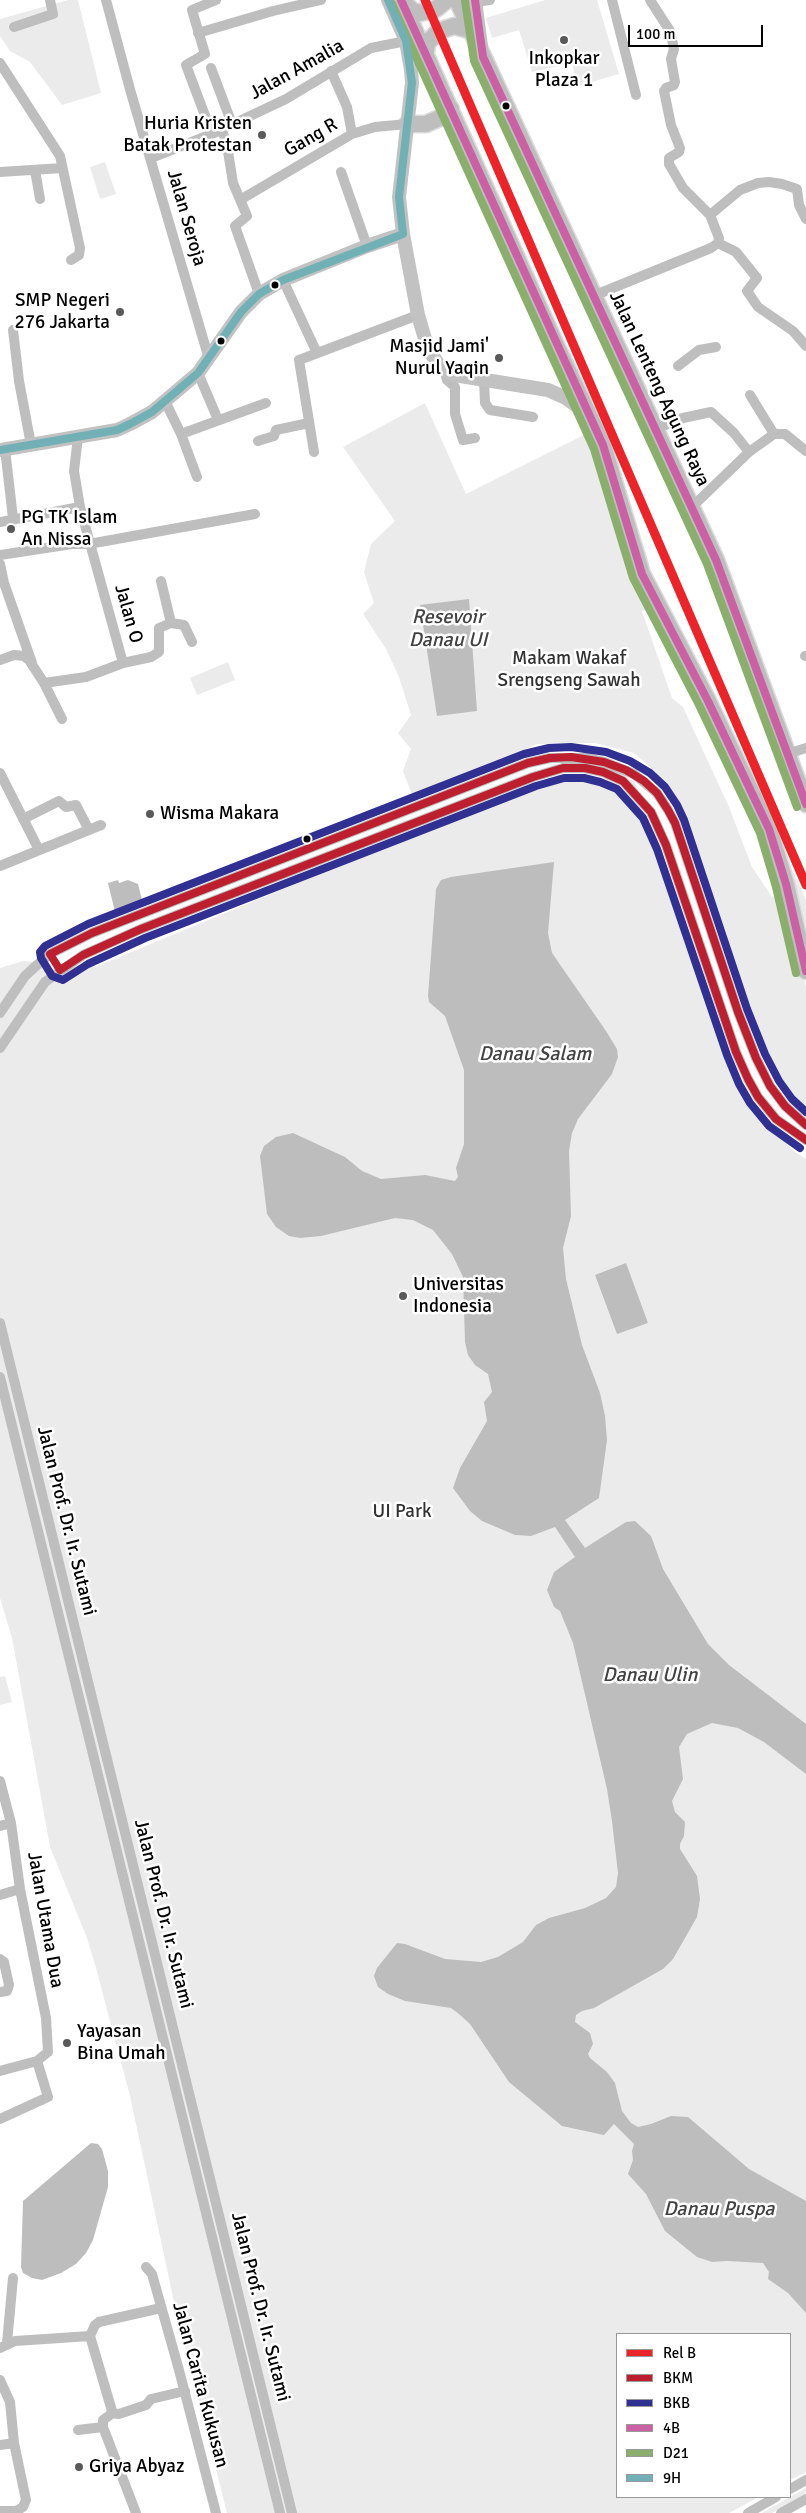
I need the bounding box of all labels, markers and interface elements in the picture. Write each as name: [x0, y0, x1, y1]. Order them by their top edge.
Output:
scale bar: [631, 15, 766, 47]
text: 100 m: [636, 25, 676, 43]
marker: Inkopkar Plaza 1: [558, 34, 570, 46]
street label: Jalan Amalia: [246, 35, 348, 105]
place label: Inkopkar Plaza 1: [528, 48, 600, 92]
unlabelled marker: [501, 101, 511, 111]
place label: Huria Kristen Batak Protestan: [123, 113, 252, 157]
street label: Gang R: [280, 114, 342, 162]
marker: Huria Kristen Batak Protestan: [256, 129, 268, 141]
street label: Jalan Seroja: [161, 167, 211, 269]
unlabelled marker: [270, 280, 280, 290]
street label: Jalan Lenteng Agung Raya: [604, 288, 714, 490]
place label: SMP Negeri 276 Jakarta: [15, 290, 110, 334]
marker: SMP Negeri 276 Jakarta: [114, 306, 126, 318]
unlabelled marker: [216, 336, 226, 346]
place label: Masjid Jami' Nurul Yaqin: [389, 336, 489, 380]
marker: Masjid Jami' Nurul Yaqin: [493, 352, 505, 364]
place label: PG TK Islam An Nissa: [21, 507, 117, 551]
marker: PG TK Islam An Nissa: [5, 523, 17, 535]
street label: Jalan O: [109, 582, 147, 646]
water label: Resevoir Danau UI: [409, 606, 487, 653]
park label: Makam Wakaf Srengseng Sawah: [498, 648, 640, 692]
place label: Wisma Makara: [160, 803, 279, 825]
marker: Wisma Makara: [144, 808, 156, 820]
unlabelled marker: [302, 834, 312, 844]
water label: Danau Salam: [479, 1043, 591, 1067]
place label: Universitas Indonesia: [413, 1274, 504, 1318]
marker: Universitas Indonesia: [397, 1290, 409, 1302]
street label: Jalan Prof. Dr. Ir. Sutami: [31, 1424, 101, 1618]
park label: UI Park: [373, 1501, 431, 1523]
water label: Danau Ulin: [603, 1664, 697, 1688]
street label: Jalan Prof. Dr. Ir. Sutami: [128, 1817, 198, 2011]
street label: Jalan Utama Dua: [22, 1850, 68, 1990]
place label: Yayasan Bina Umah: [77, 2021, 166, 2065]
marker: Yayasan Bina Umah: [61, 2037, 73, 2049]
water label: Danau Puspa: [664, 2198, 774, 2222]
street label: Jalan Prof. Dr. Ir. Sutami: [225, 2210, 295, 2404]
street label: Jalan Carita Kukusan: [167, 2300, 233, 2470]
legend: [616, 2333, 791, 2498]
text: Rel B: [663, 2344, 696, 2362]
text: BKM: [663, 2369, 693, 2387]
text: BKB: [663, 2394, 690, 2412]
text: 4B: [663, 2419, 680, 2437]
text: D21: [663, 2444, 689, 2462]
place label: Griya Abyaz: [89, 2456, 184, 2478]
marker: Griya Abyaz: [73, 2461, 85, 2473]
text: 9H: [663, 2469, 681, 2487]

